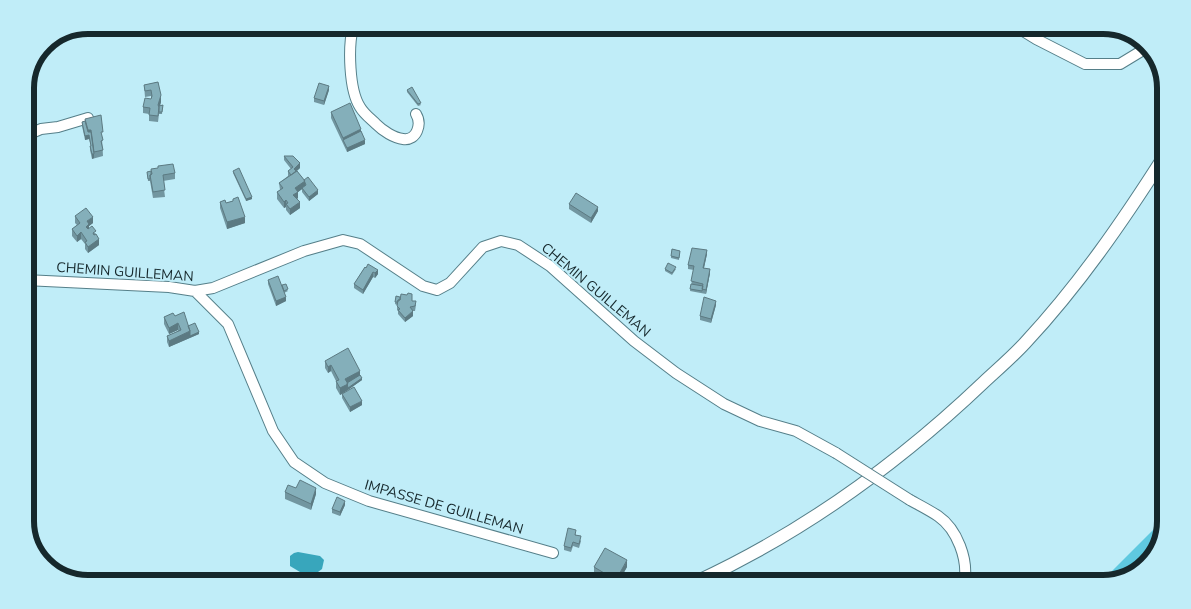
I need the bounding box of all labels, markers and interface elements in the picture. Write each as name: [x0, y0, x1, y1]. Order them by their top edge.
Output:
street label: CHEMIN GUILLEMAN: [537, 239, 655, 341]
street label: CHEMIN GUILLEMAN: [56, 258, 194, 286]
street label: IMPASSE DE GUILLEMAN: [362, 475, 526, 539]

